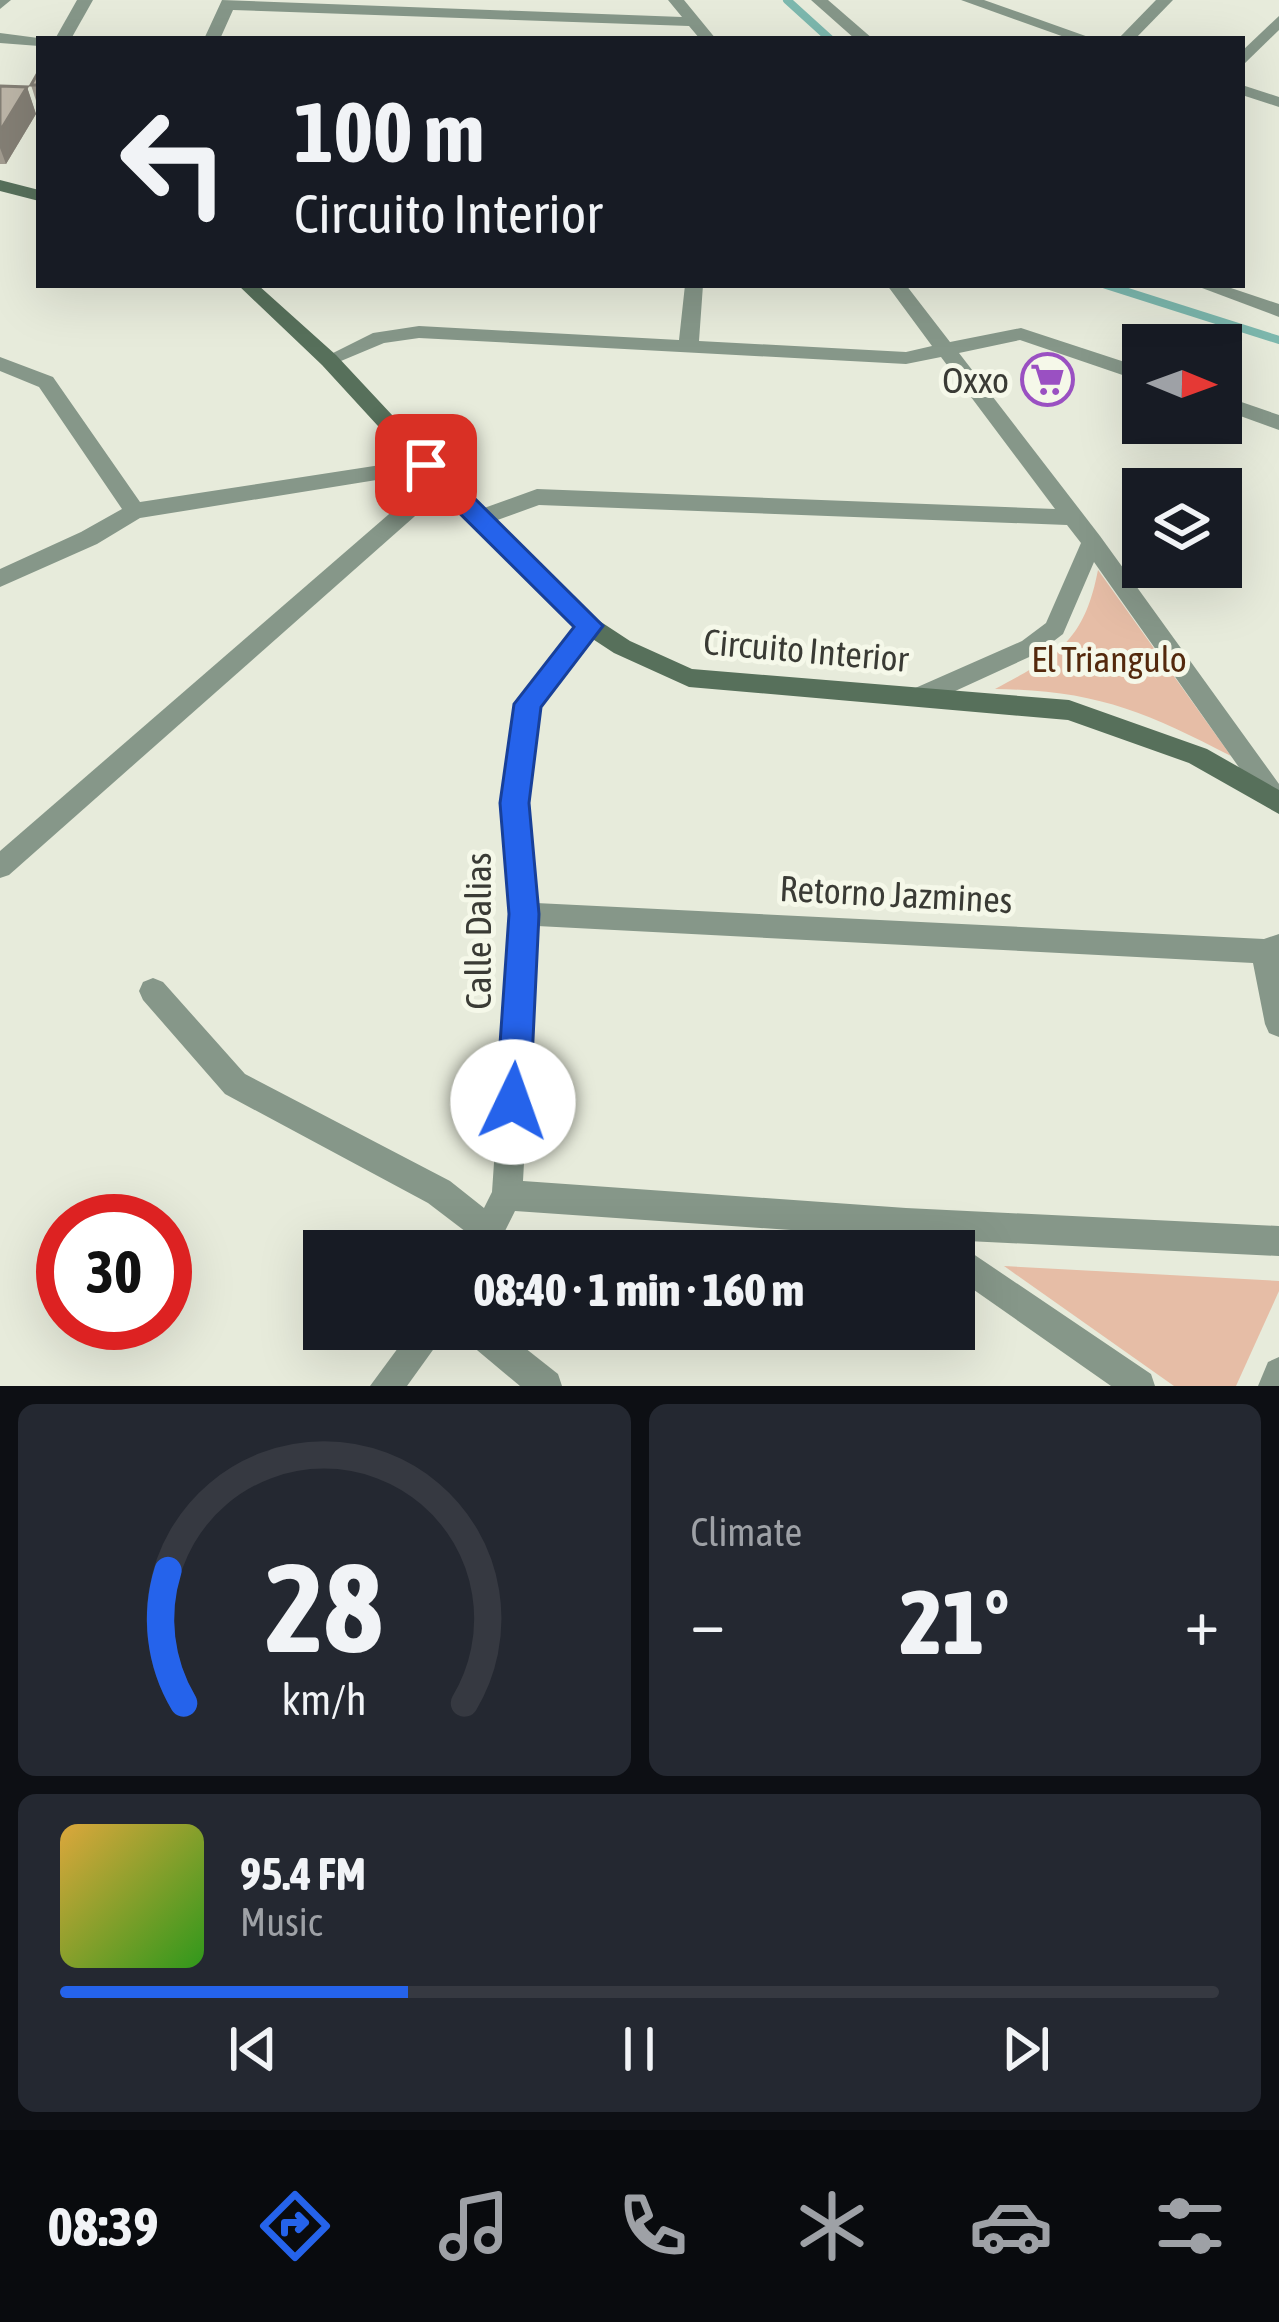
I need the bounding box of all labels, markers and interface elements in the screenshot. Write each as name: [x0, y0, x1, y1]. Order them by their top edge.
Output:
icon: left: [96, 84, 252, 240]
text: 100 m: [294, 84, 484, 180]
text: Circuito Interior: [294, 183, 602, 244]
north arrow: [1122, 324, 1242, 444]
map controls: [1122, 324, 1242, 588]
supermarket icon: Oxxo: [1020, 352, 1076, 408]
place label: Oxxo: [942, 359, 1009, 401]
pin: [375, 414, 477, 516]
icon: arrive: [393, 432, 459, 498]
button: layers: [1122, 468, 1242, 588]
street label: Circuito Interior: [702, 620, 911, 680]
park label: El Triangulo: [1031, 638, 1187, 680]
street label: Calle Dalias: [457, 852, 499, 1010]
street label: Retorno Jazmines: [778, 867, 1014, 921]
position arrow: [450, 1039, 576, 1165]
speed limit sign: 30: [36, 1194, 192, 1350]
text: 08:40 · 1 min · 160 m: [474, 1264, 804, 1316]
text: Climate: [691, 1510, 802, 1554]
text: 28: [266, 1535, 383, 1678]
text: 21°: [900, 1570, 1009, 1673]
text: −: [691, 1583, 725, 1659]
text: +: [1185, 1583, 1219, 1659]
text: km/h: [282, 1675, 367, 1724]
text: 95.4 FM: [240, 1848, 366, 1900]
text: Music: [240, 1900, 322, 1944]
icon: previous: [220, 2016, 286, 2082]
icon: pause: [606, 2016, 672, 2082]
icon: next: [993, 2016, 1059, 2082]
icon: directions: [253, 2184, 337, 2268]
icon: music: [432, 2184, 516, 2268]
icon: phone: [611, 2184, 695, 2268]
icon: climate: [790, 2184, 874, 2268]
icon: car: [969, 2184, 1053, 2268]
icon: filters: [1148, 2184, 1232, 2268]
text: 08:39: [47, 2196, 159, 2257]

